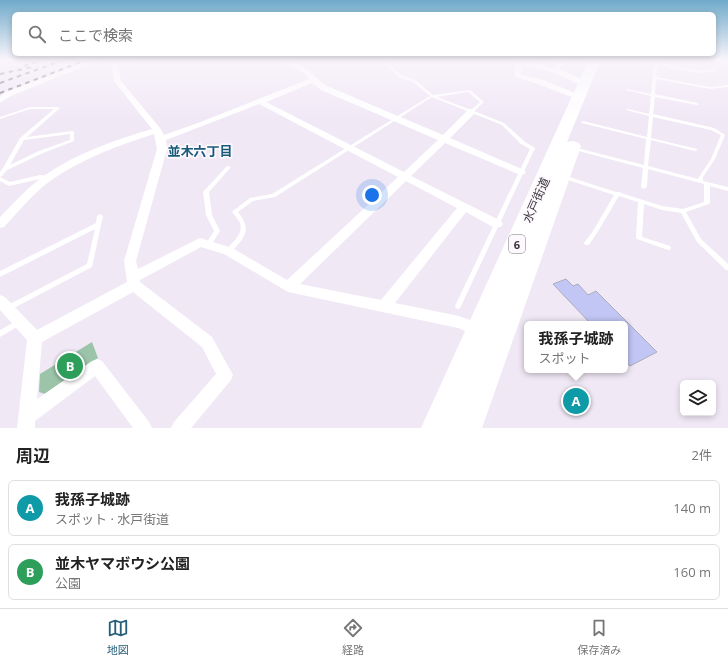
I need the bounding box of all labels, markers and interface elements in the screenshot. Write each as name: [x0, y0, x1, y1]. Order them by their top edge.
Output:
search box: [12, 12, 716, 56]
icon: search: [26, 23, 48, 45]
text: ここで検索: [58, 25, 133, 45]
district label: 並木六丁目: [167, 142, 233, 160]
street label: 水戸街道: [518, 175, 554, 225]
your location: [362, 185, 382, 205]
road number: 6: [509, 235, 525, 253]
popup: [524, 321, 628, 373]
text: 我孫子城跡: [538, 328, 614, 348]
text: スポット: [538, 349, 591, 367]
pin: B: [57, 351, 83, 381]
map controls: [680, 380, 716, 416]
button: layers: [680, 380, 716, 416]
pin: A: [563, 386, 589, 416]
text: 周辺: [16, 444, 50, 467]
text: 2件: [692, 446, 712, 464]
text: 我孫子城跡: [55, 489, 130, 509]
text: A: [26, 499, 34, 517]
text: 140 m: [673, 499, 711, 517]
text: スポット · 水戸街道: [55, 510, 169, 528]
text: 並木ヤマボウシ公園: [55, 553, 190, 573]
text: B: [26, 563, 34, 581]
text: 160 m: [673, 563, 711, 581]
text: 公園: [55, 574, 81, 592]
tab: 地図: [107, 617, 129, 657]
tab: 経路: [342, 617, 364, 657]
tab: 保存済み: [577, 617, 621, 657]

